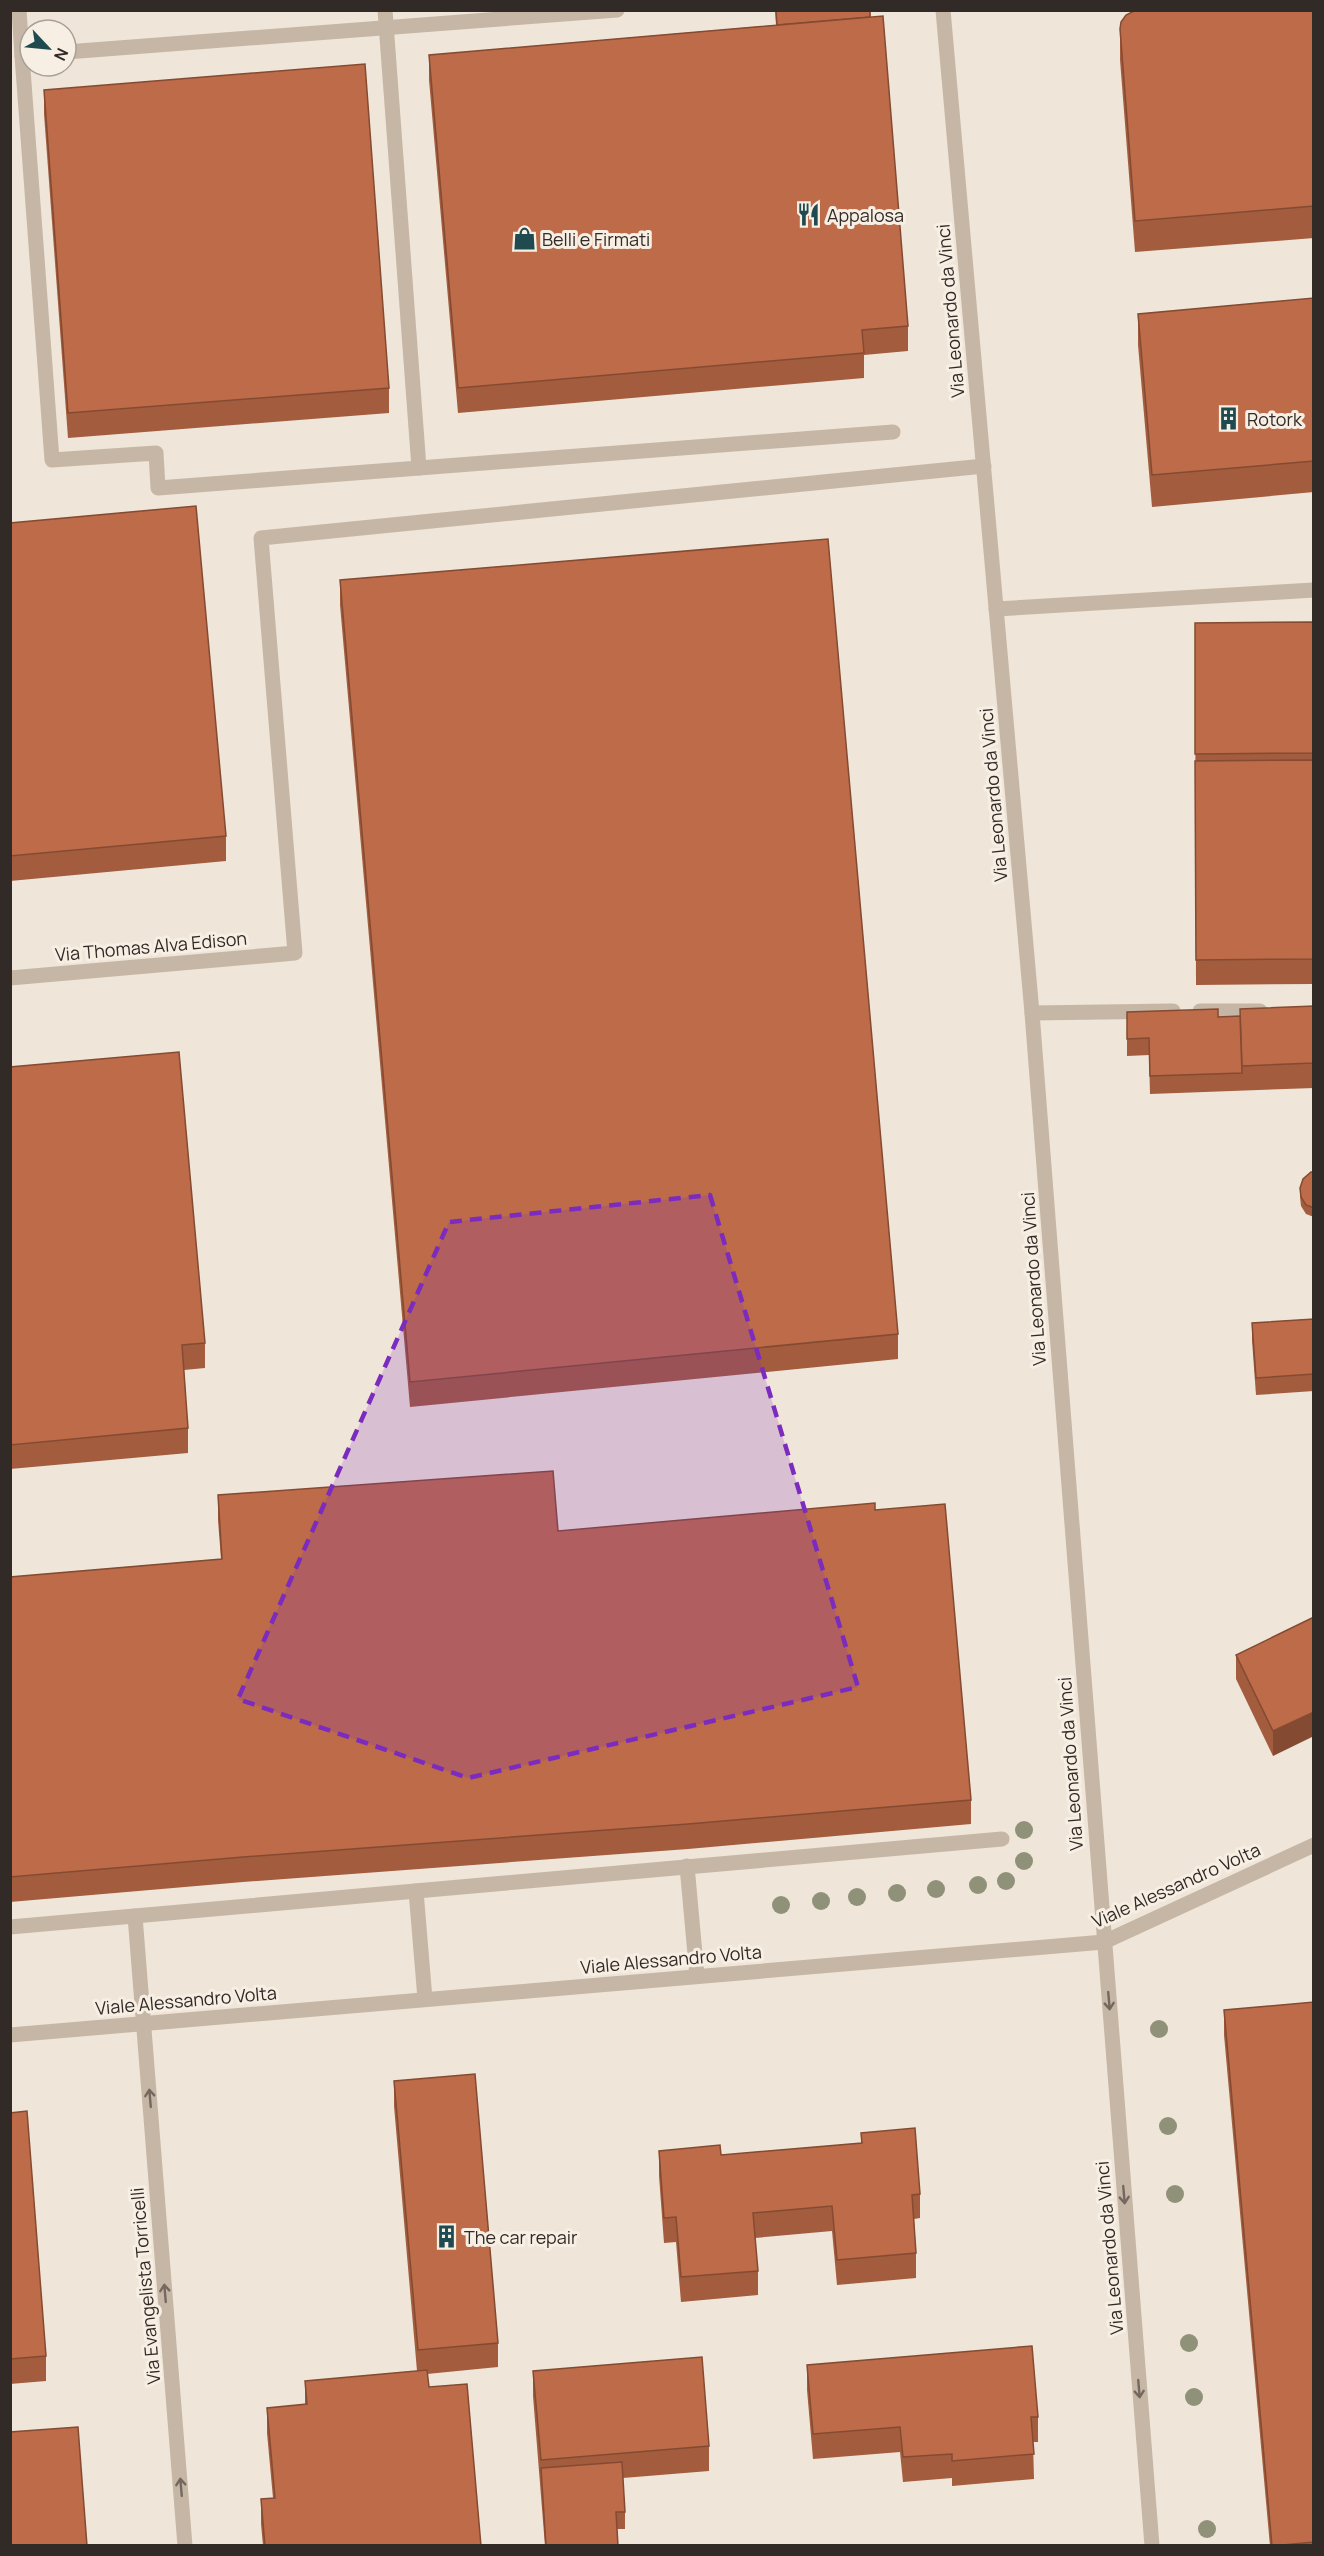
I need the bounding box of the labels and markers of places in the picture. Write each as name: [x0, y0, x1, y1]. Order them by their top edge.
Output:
restaurant icon: Appalosa: [796, 202, 822, 228]
place label: Appalosa: [827, 203, 904, 227]
shop icon: Belli e Firmati: [511, 226, 537, 252]
place label: Belli e Firmati: [542, 227, 650, 251]
building icon: Rotork: [1216, 406, 1242, 432]
place label: Rotork: [1247, 407, 1303, 431]
building icon: The car repair: [433, 2224, 459, 2250]
place label: The car repair: [464, 2225, 578, 2249]

